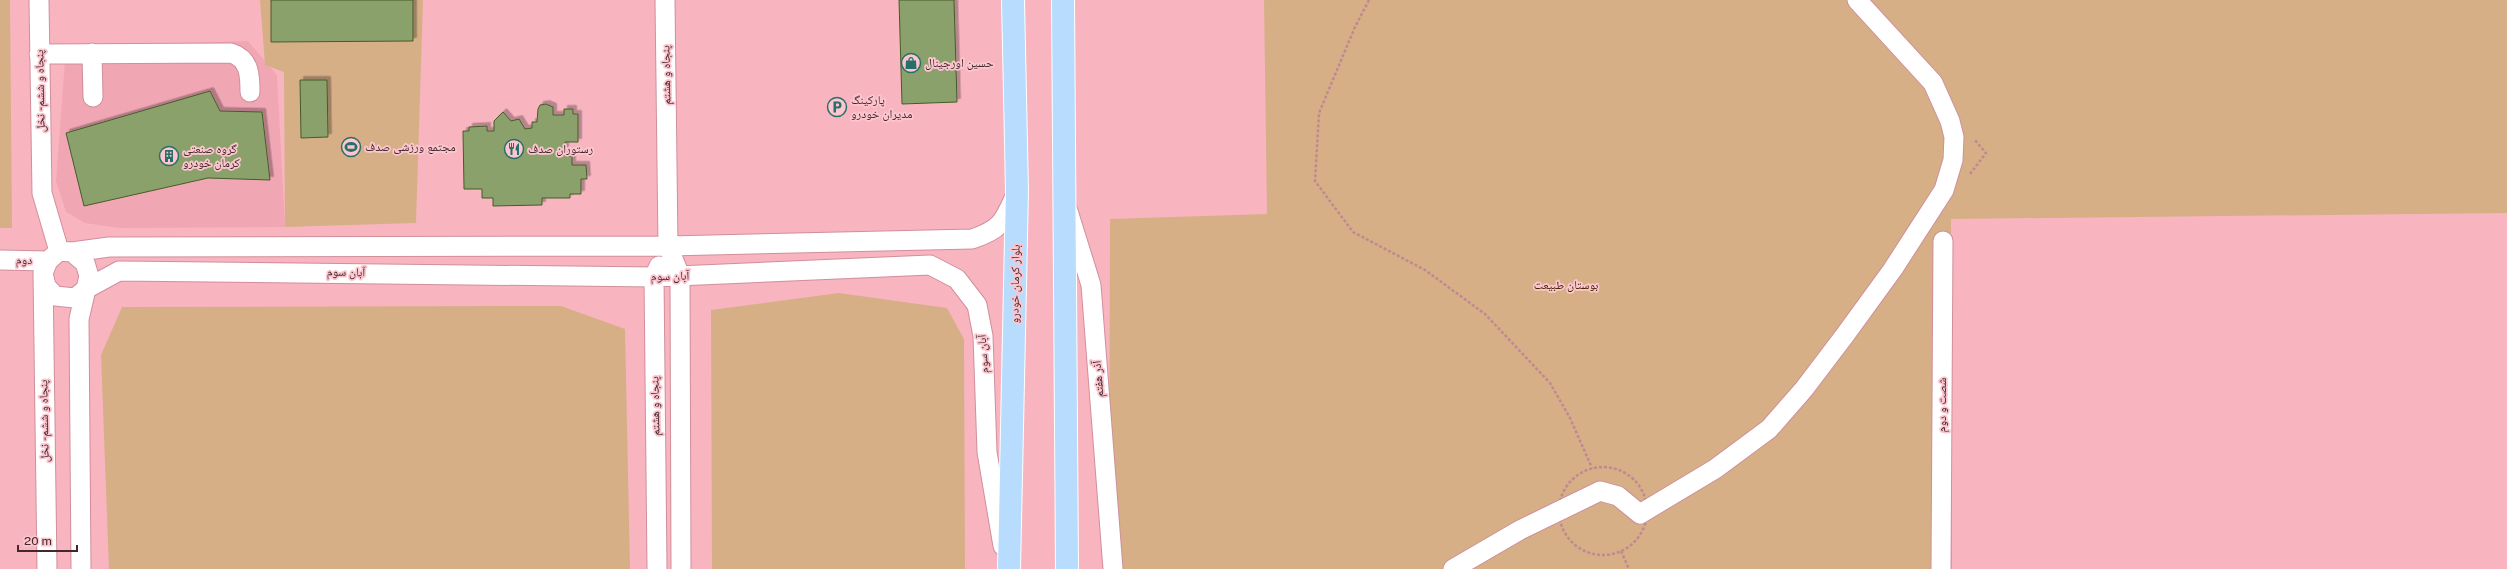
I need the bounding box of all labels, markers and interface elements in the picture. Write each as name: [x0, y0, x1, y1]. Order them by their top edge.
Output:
street label: پنجاه و هشتم: [658, 45, 675, 105]
street label: پنجاه و ششم - نخل: [32, 49, 49, 132]
shop icon: حسین اورجینال: [900, 52, 922, 74]
place label: حسین اورجینال: [925, 56, 994, 70]
place label: پارکینگ مدیران خودرو: [851, 93, 912, 121]
parking icon: پارکینگ مدیران خودرو: [826, 96, 848, 118]
sports icon: مجتمع ورزشی صدف: [340, 136, 362, 158]
restaurant icon: رستوران صدف: [503, 138, 525, 160]
place label: مجتمع ورزشی صدف: [365, 140, 456, 154]
place label: گروه صنعتی کرمان خودرو: [183, 142, 240, 170]
place label: رستوران صدف: [528, 142, 594, 156]
building icon: گروه صنعتی کرمان خودرو: [158, 145, 180, 167]
street label: بلوار کرمان خودرو: [1007, 244, 1023, 324]
street label: دوم: [16, 253, 32, 268]
street label: آبان سوم: [327, 265, 366, 280]
street label: آبان سوم: [651, 269, 690, 284]
park label: بوستان طبیعت: [1534, 278, 1598, 292]
street label: آبان سوم: [975, 333, 992, 374]
street label: آذر هفتم: [1089, 359, 1108, 398]
street label: پنجاه و هشتم: [647, 376, 664, 436]
street label: شصت و دوم: [1935, 377, 1950, 432]
street label: پنجاه و ششم - نخل: [36, 379, 53, 462]
scale bar: [18, 527, 77, 553]
text: 20 m: [24, 534, 52, 548]

